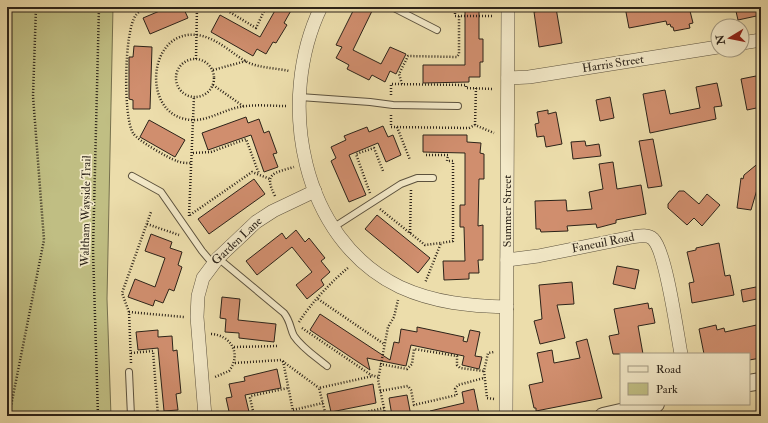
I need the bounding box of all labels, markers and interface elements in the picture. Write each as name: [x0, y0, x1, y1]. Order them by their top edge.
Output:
north arrow: [710, 18, 750, 58]
text: N: [713, 33, 728, 47]
street label: Harris Street: [581, 52, 645, 76]
street label: Waltham Wayside Trail: [78, 155, 94, 268]
street label: Summer Street: [500, 175, 515, 247]
street label: Garden Lane: [209, 214, 265, 268]
street label: Faneuil Road: [570, 230, 636, 256]
legend: [620, 353, 750, 405]
text: Road: [656, 362, 681, 377]
text: Park: [656, 382, 678, 397]

